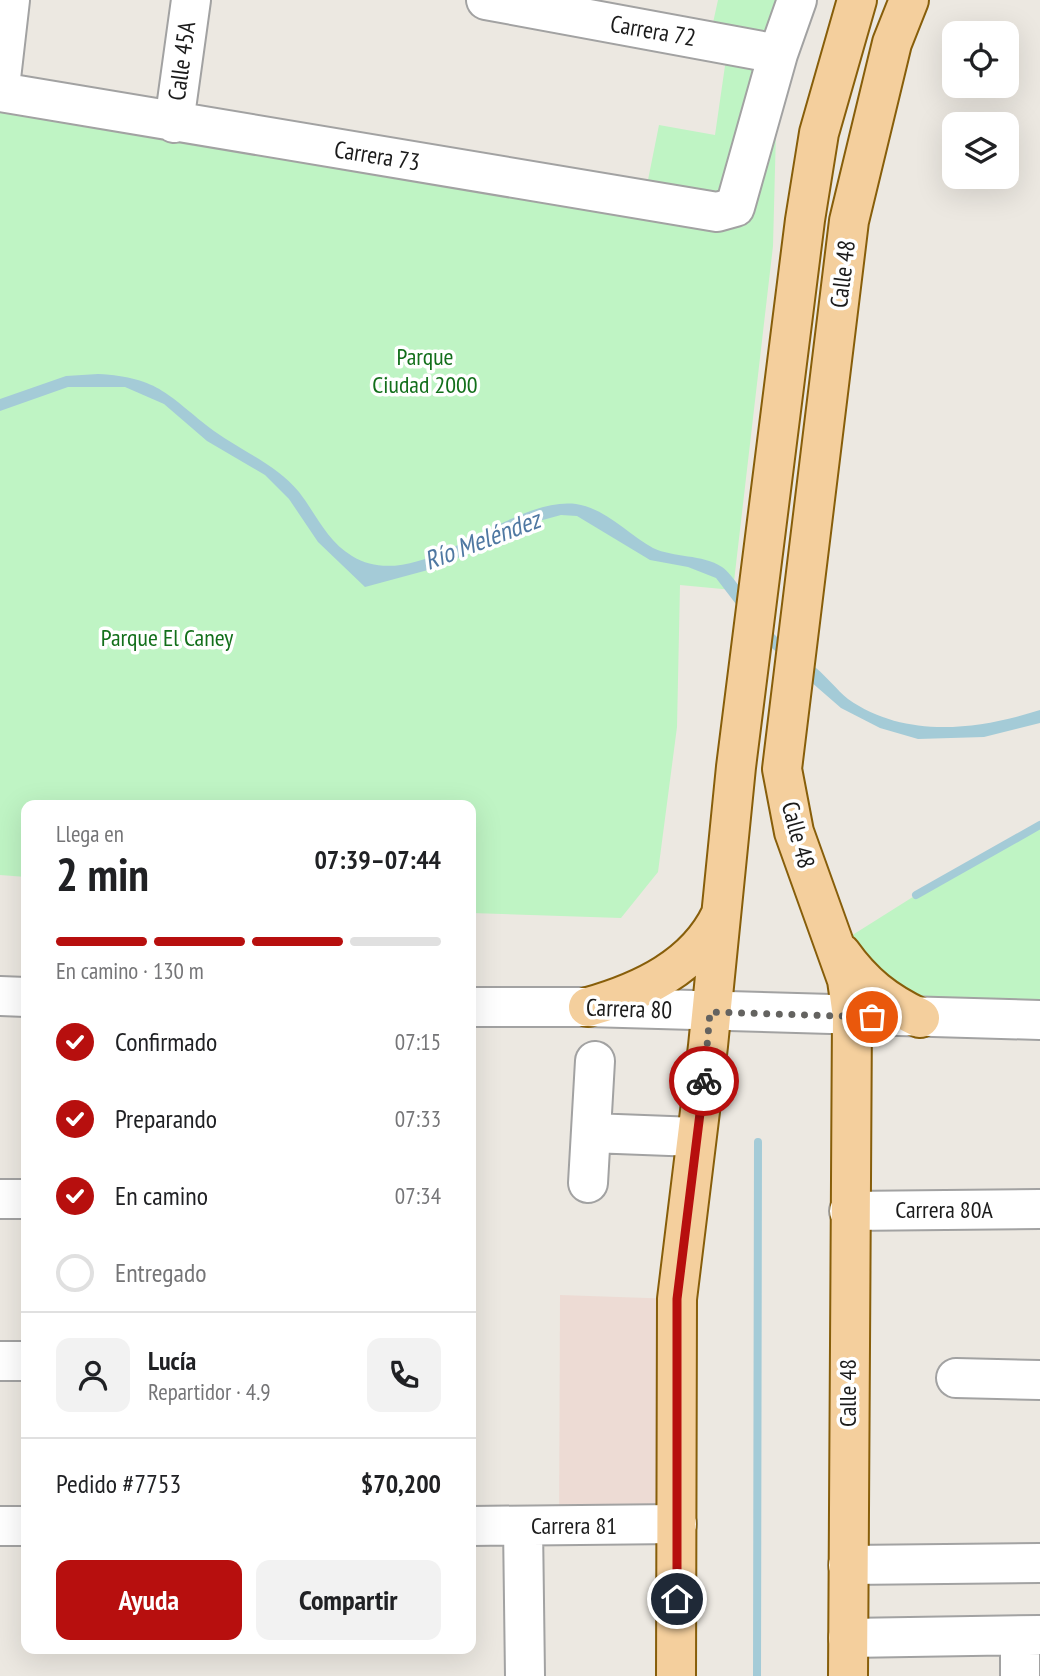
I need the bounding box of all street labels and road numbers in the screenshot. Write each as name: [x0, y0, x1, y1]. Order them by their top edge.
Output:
street label: Carrera 72: [608, 8, 698, 53]
street label: Calle 45A: [161, 19, 202, 102]
street label: Carrera 73: [332, 133, 422, 178]
street label: Calle 48: [823, 238, 862, 310]
street label: Calle 48: [775, 798, 822, 872]
street label: Carrera 80: [585, 992, 673, 1025]
street label: Carrera 80A: [895, 1194, 993, 1225]
street label: Calle 48: [832, 1359, 863, 1427]
street label: Carrera 81: [531, 1510, 617, 1541]

